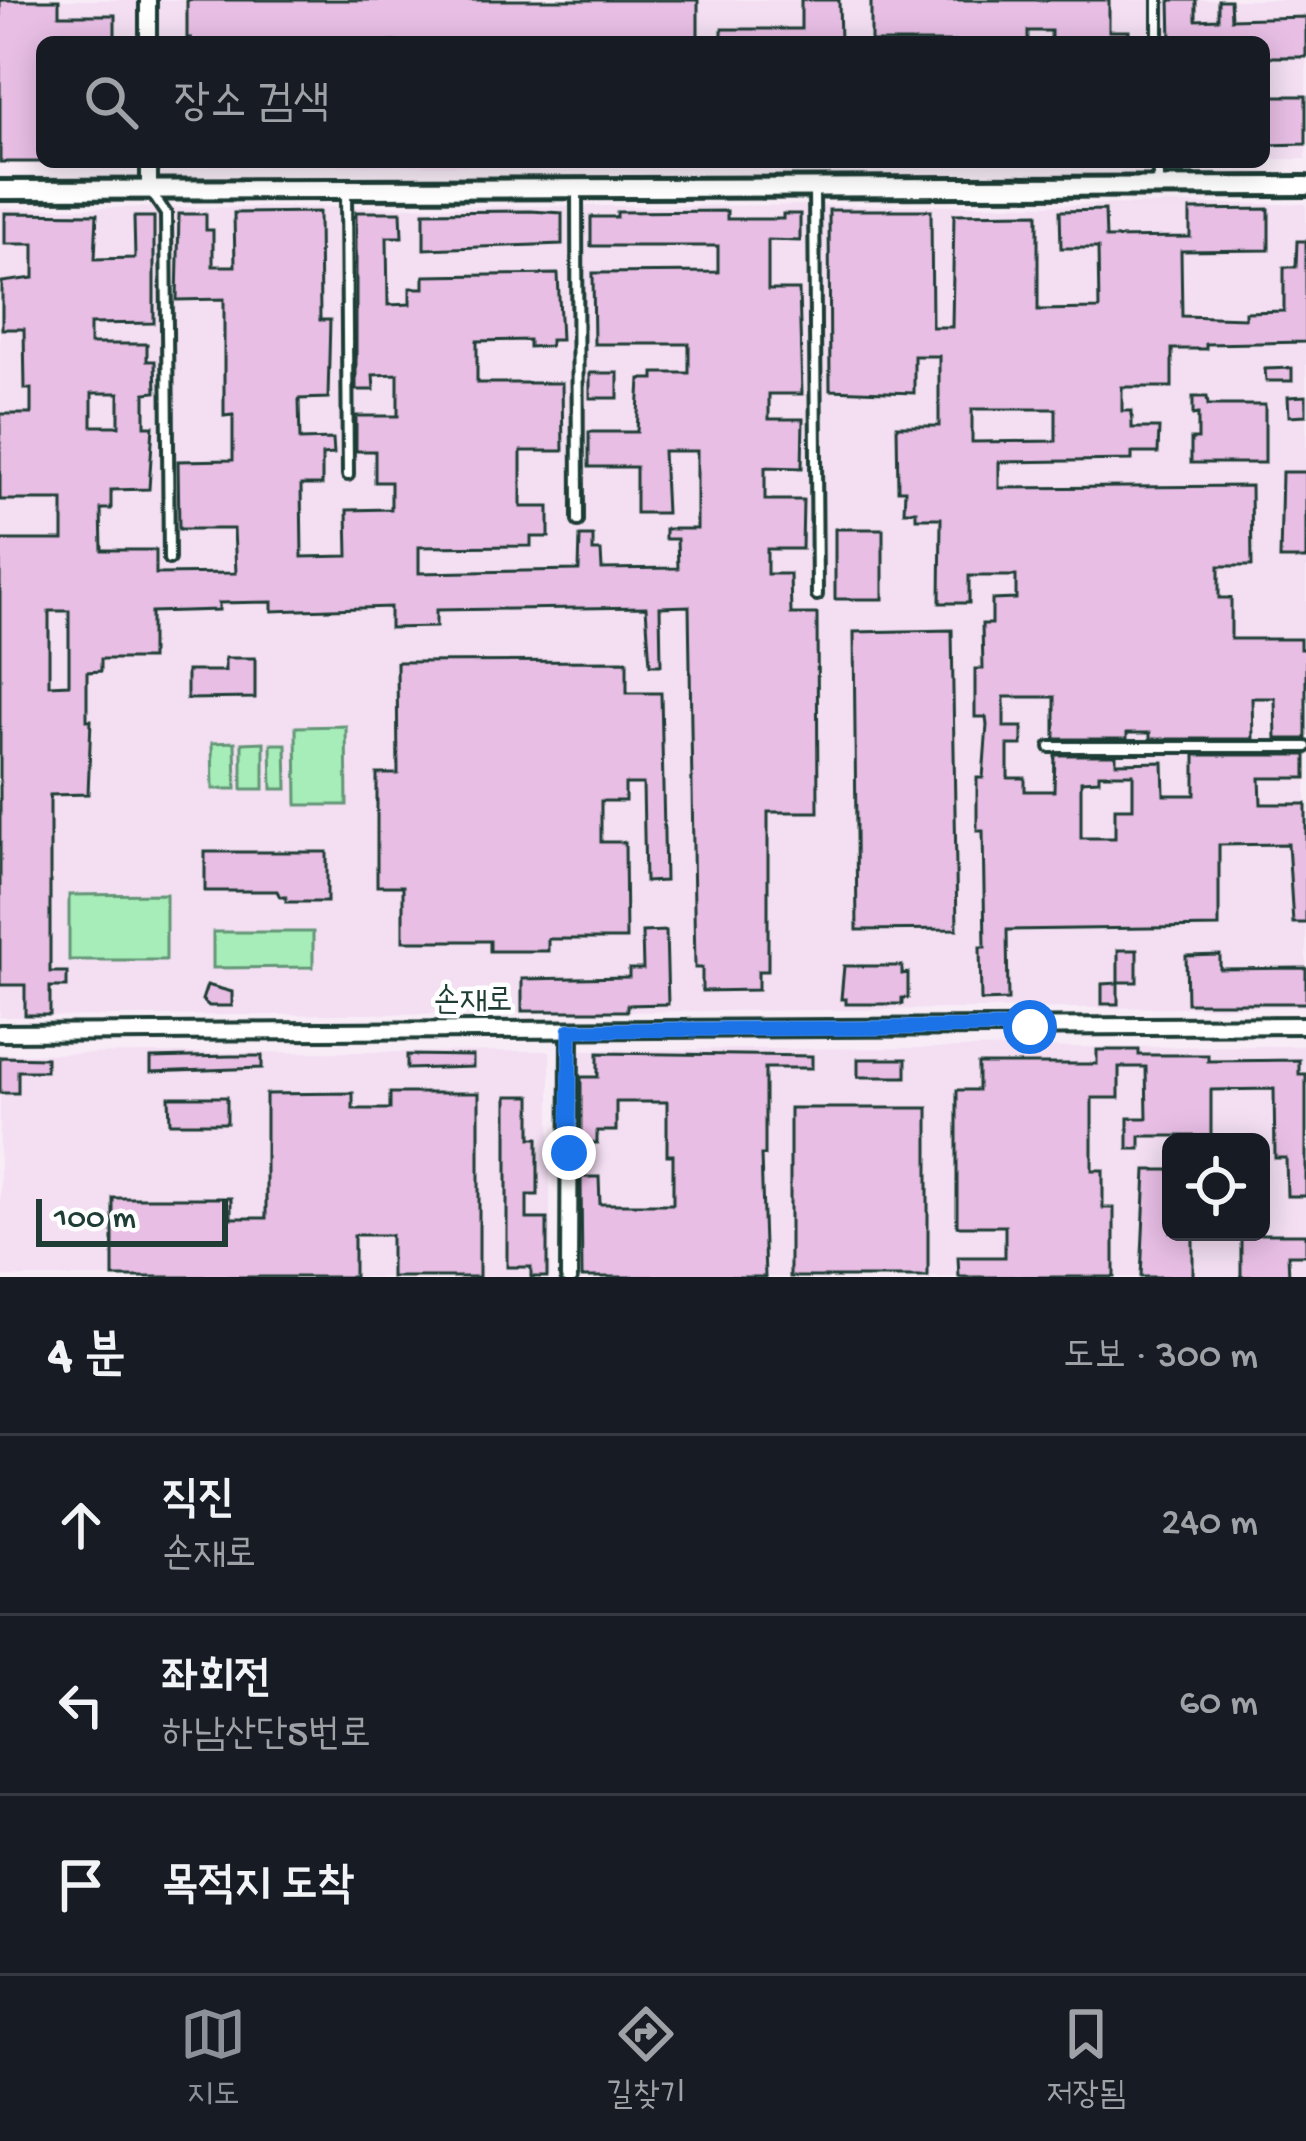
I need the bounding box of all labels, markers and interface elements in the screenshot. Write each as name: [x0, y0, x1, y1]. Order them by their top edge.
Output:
search box: [36, 36, 1270, 168]
icon: search: [78, 69, 144, 135]
text: 장소 검색: [174, 79, 330, 132]
street label: 손재로: [433, 984, 513, 1022]
route start: [1003, 1000, 1057, 1054]
route end: [542, 1126, 596, 1180]
map controls: [1162, 1133, 1270, 1241]
button: locate: [1162, 1133, 1270, 1241]
scale bar: [36, 1193, 228, 1246]
text: 100 m: [54, 1201, 136, 1239]
text: 4 분: [48, 1329, 125, 1389]
text: 도보 · 300 m: [1063, 1335, 1258, 1381]
text: 직진: [162, 1475, 234, 1528]
icon: ahead: [48, 1492, 114, 1558]
text: 240 m: [1161, 1502, 1258, 1548]
text: 손재로: [162, 1534, 256, 1580]
text: 좌회전: [162, 1655, 271, 1708]
icon: left: [48, 1672, 114, 1738]
text: 60 m: [1179, 1682, 1258, 1728]
text: 하남산단5번로: [162, 1714, 371, 1760]
icon: arrive: [48, 1852, 114, 1918]
text: 목적지 도착: [162, 1861, 354, 1914]
tab: 지도: [180, 2001, 246, 2116]
tab: 길찾기: [606, 2001, 686, 2116]
tab: 저장됨: [1046, 2001, 1126, 2116]

